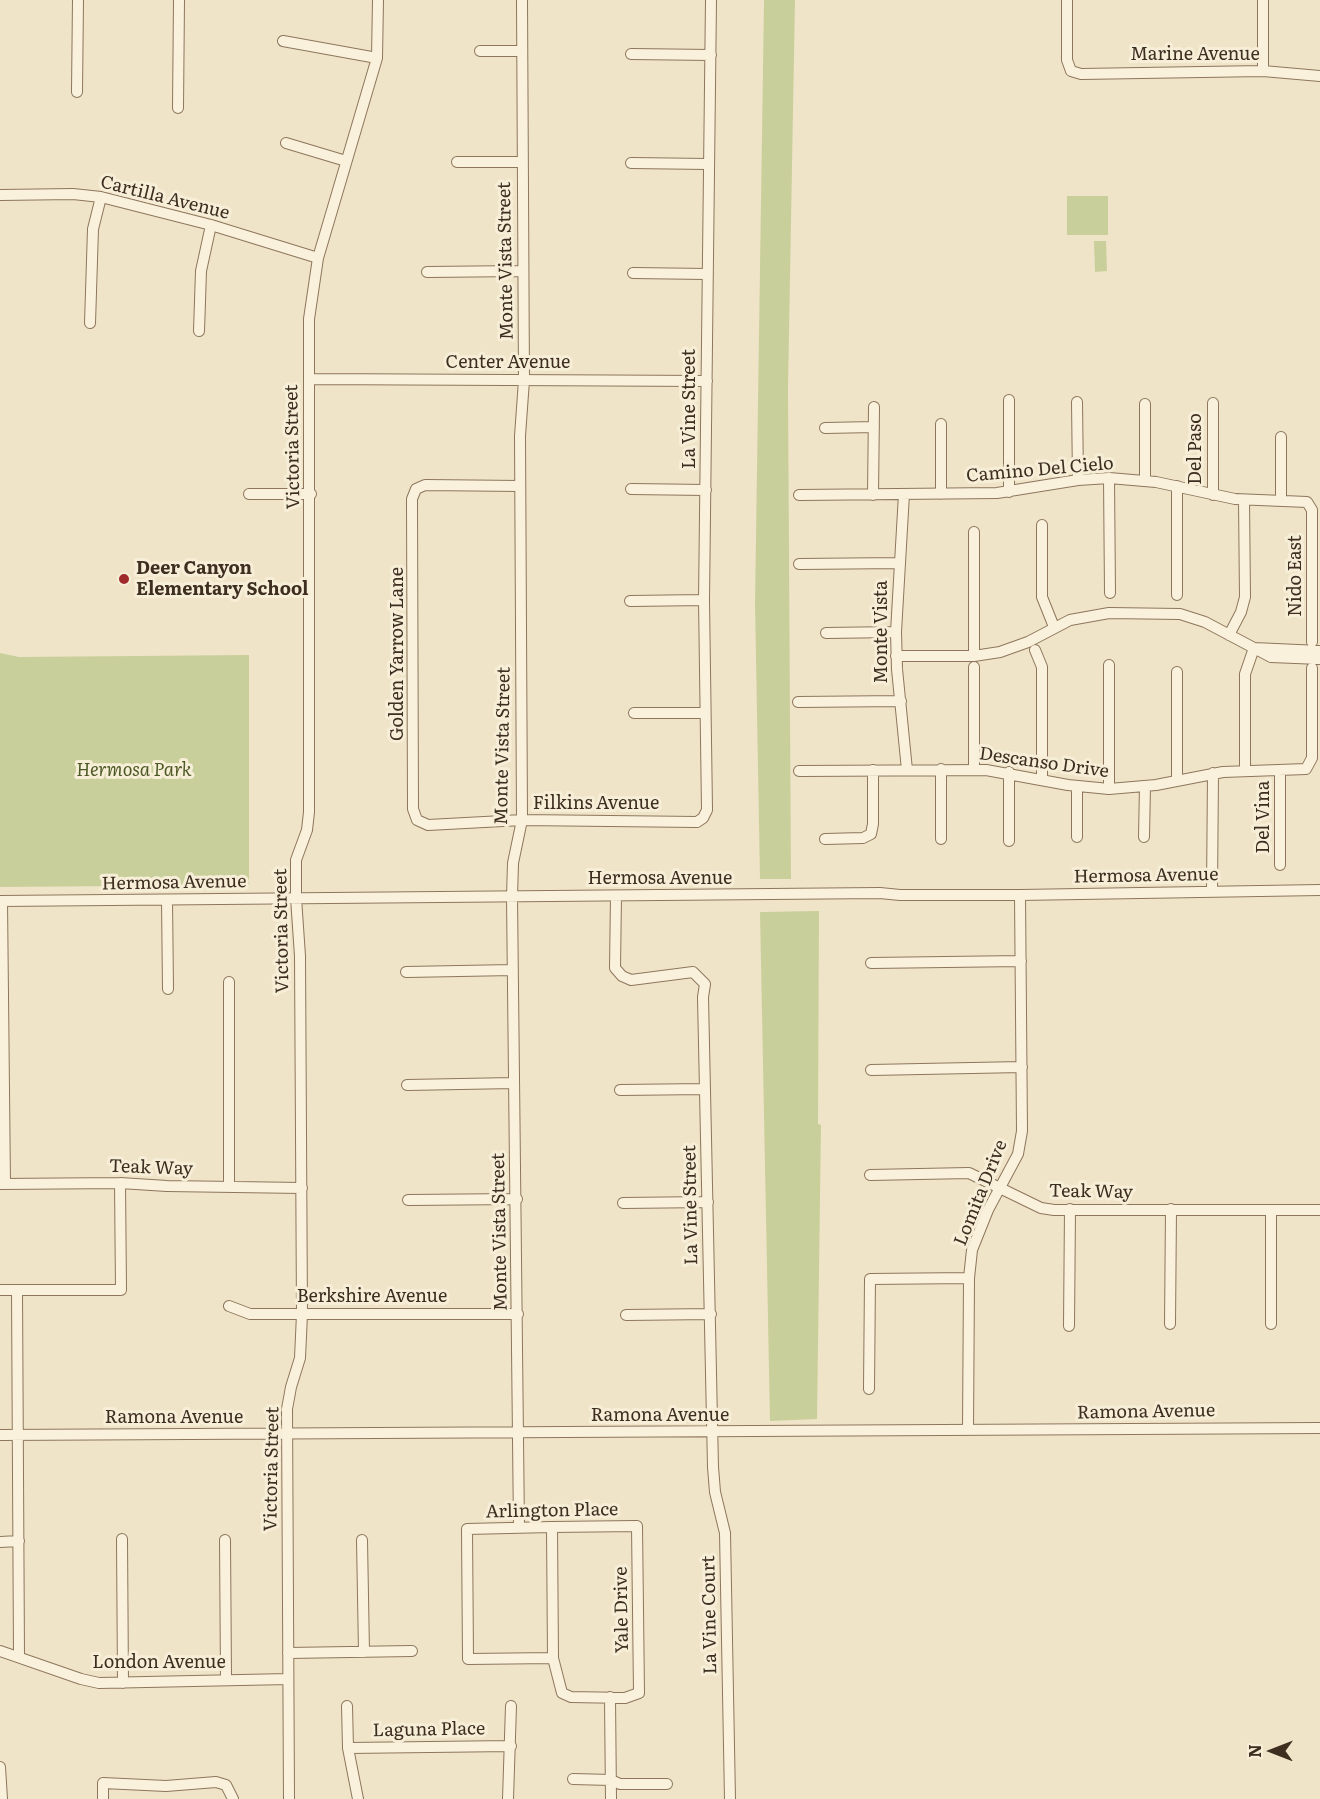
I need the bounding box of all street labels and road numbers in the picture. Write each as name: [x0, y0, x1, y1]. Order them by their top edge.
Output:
street label: Marine Avenue: [1130, 44, 1260, 66]
street label: Cartilla Avenue: [98, 172, 232, 224]
street label: Monte Vista Street: [494, 182, 518, 340]
street label: La Vine Street: [679, 349, 701, 469]
street label: Center Avenue: [446, 352, 570, 374]
street label: Victoria Street: [281, 384, 305, 510]
street label: Del Paso: [1185, 413, 1207, 485]
street label: Camino Del Cielo: [965, 453, 1115, 487]
street label: Nido East: [1285, 535, 1307, 617]
street label: Golden Yarrow Lane: [387, 567, 409, 741]
street label: Monte Vista: [871, 580, 893, 684]
street label: Monte Vista Street: [491, 667, 515, 825]
street label: Descanso Drive: [978, 743, 1110, 783]
street label: Del Vina: [1253, 780, 1275, 854]
street label: Filkins Avenue: [533, 793, 659, 815]
street label: Hermosa Avenue: [1073, 864, 1219, 888]
street label: Victoria Street: [270, 868, 294, 994]
street label: Hermosa Avenue: [588, 868, 732, 890]
street label: Hermosa Avenue: [101, 871, 247, 895]
street label: Lomita Drive: [950, 1137, 1012, 1249]
street label: La Vine Street: [679, 1145, 703, 1265]
street label: Monte Vista Street: [488, 1153, 512, 1311]
street label: Teak Way: [109, 1156, 193, 1180]
street label: Teak Way: [1049, 1180, 1133, 1204]
street label: Berkshire Avenue: [297, 1286, 447, 1308]
street label: Ramona Avenue: [1077, 1400, 1215, 1424]
street label: Ramona Avenue: [591, 1405, 729, 1427]
street label: Victoria Street: [260, 1406, 284, 1532]
street label: Ramona Avenue: [105, 1407, 243, 1429]
street label: Arlington Place: [485, 1499, 619, 1523]
street label: La Vine Court: [698, 1555, 722, 1675]
street label: Yale Drive: [610, 1566, 634, 1654]
street label: London Avenue: [92, 1652, 226, 1674]
street label: Laguna Place: [373, 1718, 485, 1742]

